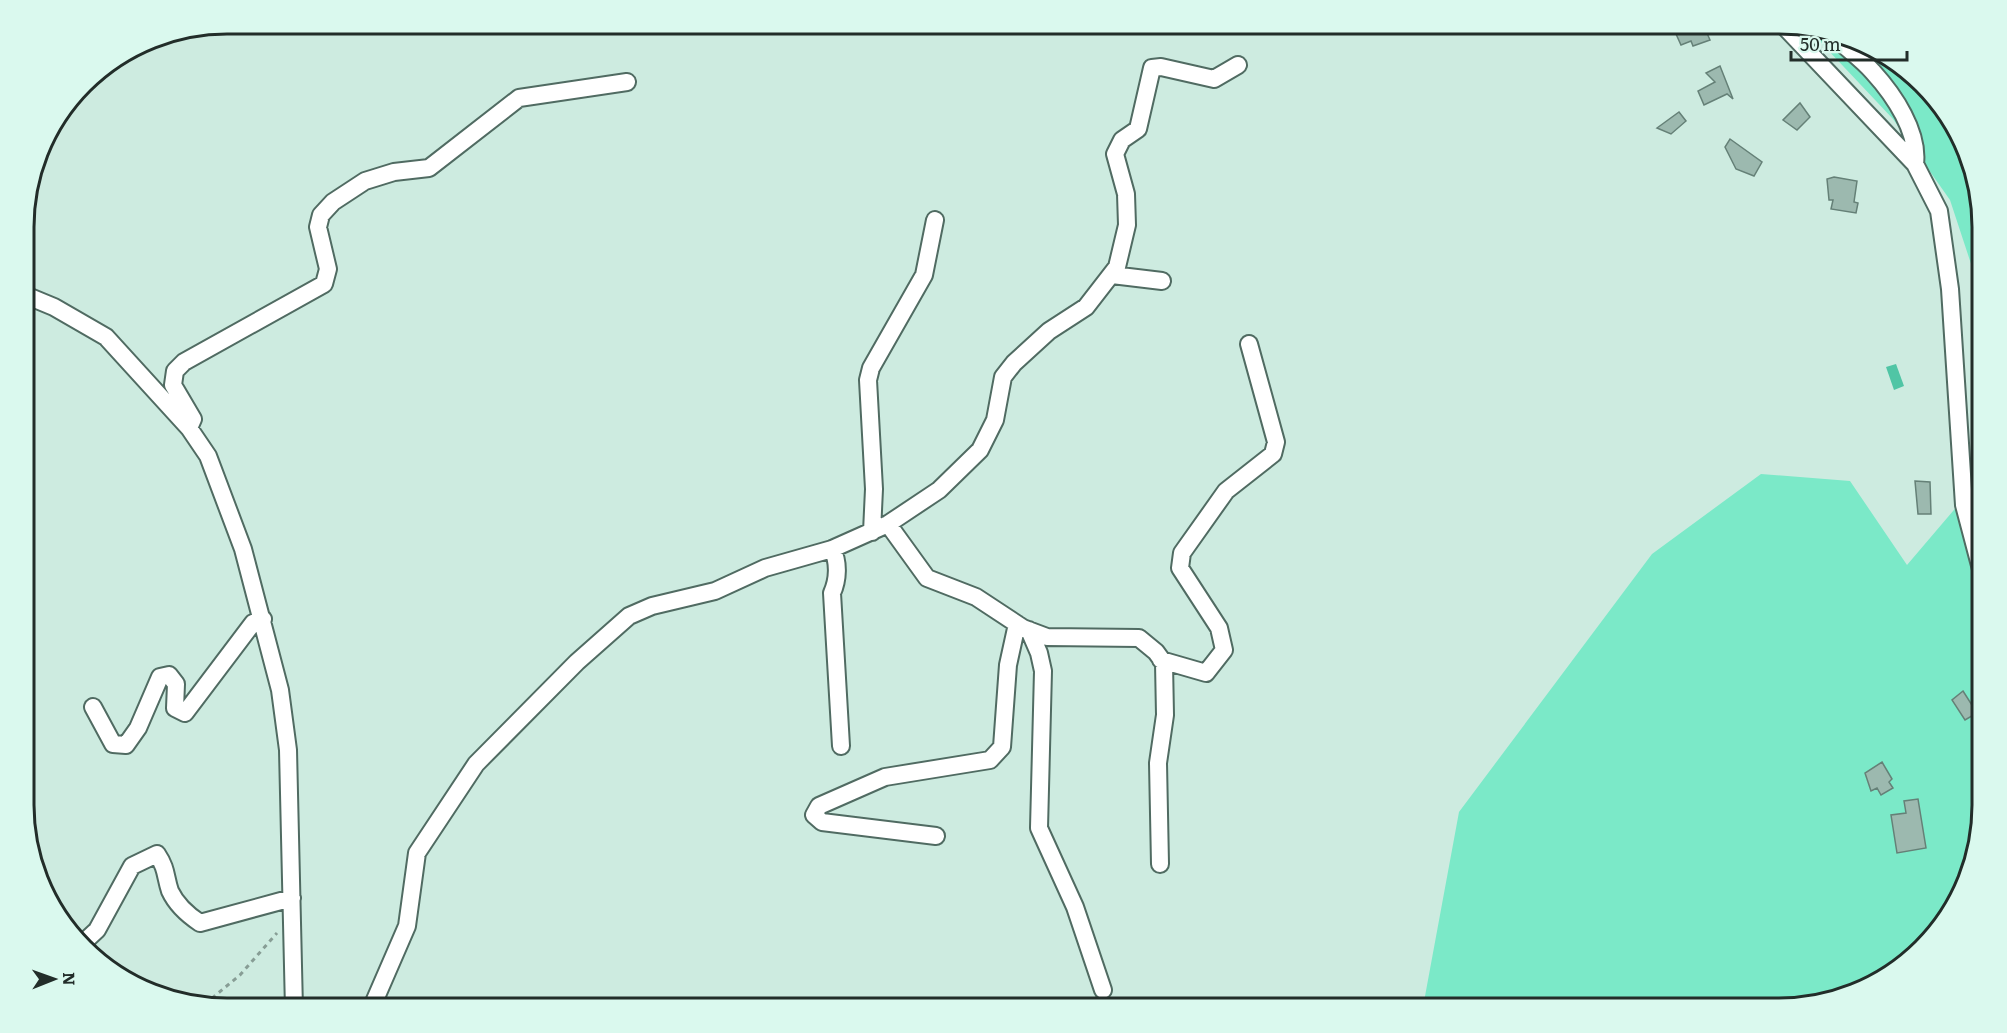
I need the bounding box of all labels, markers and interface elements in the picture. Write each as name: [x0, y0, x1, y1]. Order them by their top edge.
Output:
scale bar: [1791, 24, 1906, 62]
text: 50 m: [1800, 30, 1841, 57]
north arrow: [24, 949, 84, 1009]
text: N: [58, 972, 82, 986]

